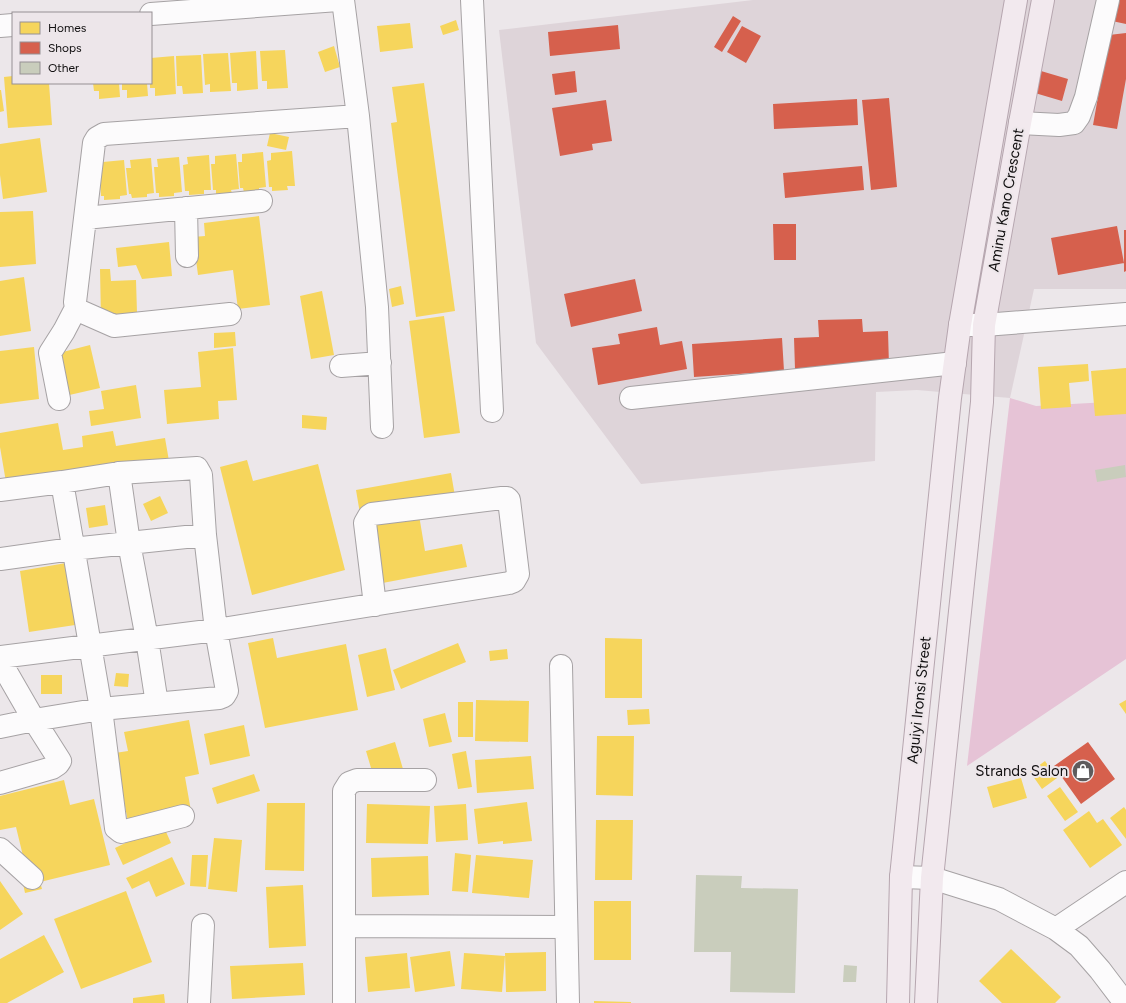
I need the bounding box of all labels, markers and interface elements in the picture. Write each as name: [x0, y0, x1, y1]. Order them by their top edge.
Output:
legend: [12, 12, 152, 84]
text: Homes: [48, 21, 87, 35]
text: Shops: [48, 41, 82, 55]
text: Other: [48, 61, 79, 75]
street label: Aminu Kano Crescent: [984, 126, 1028, 273]
street label: Aguiyi Ironsi Street: [903, 635, 935, 765]
shop icon: Strands Salon: [1070, 758, 1096, 784]
place label: Strands Salon: [975, 762, 1068, 780]

